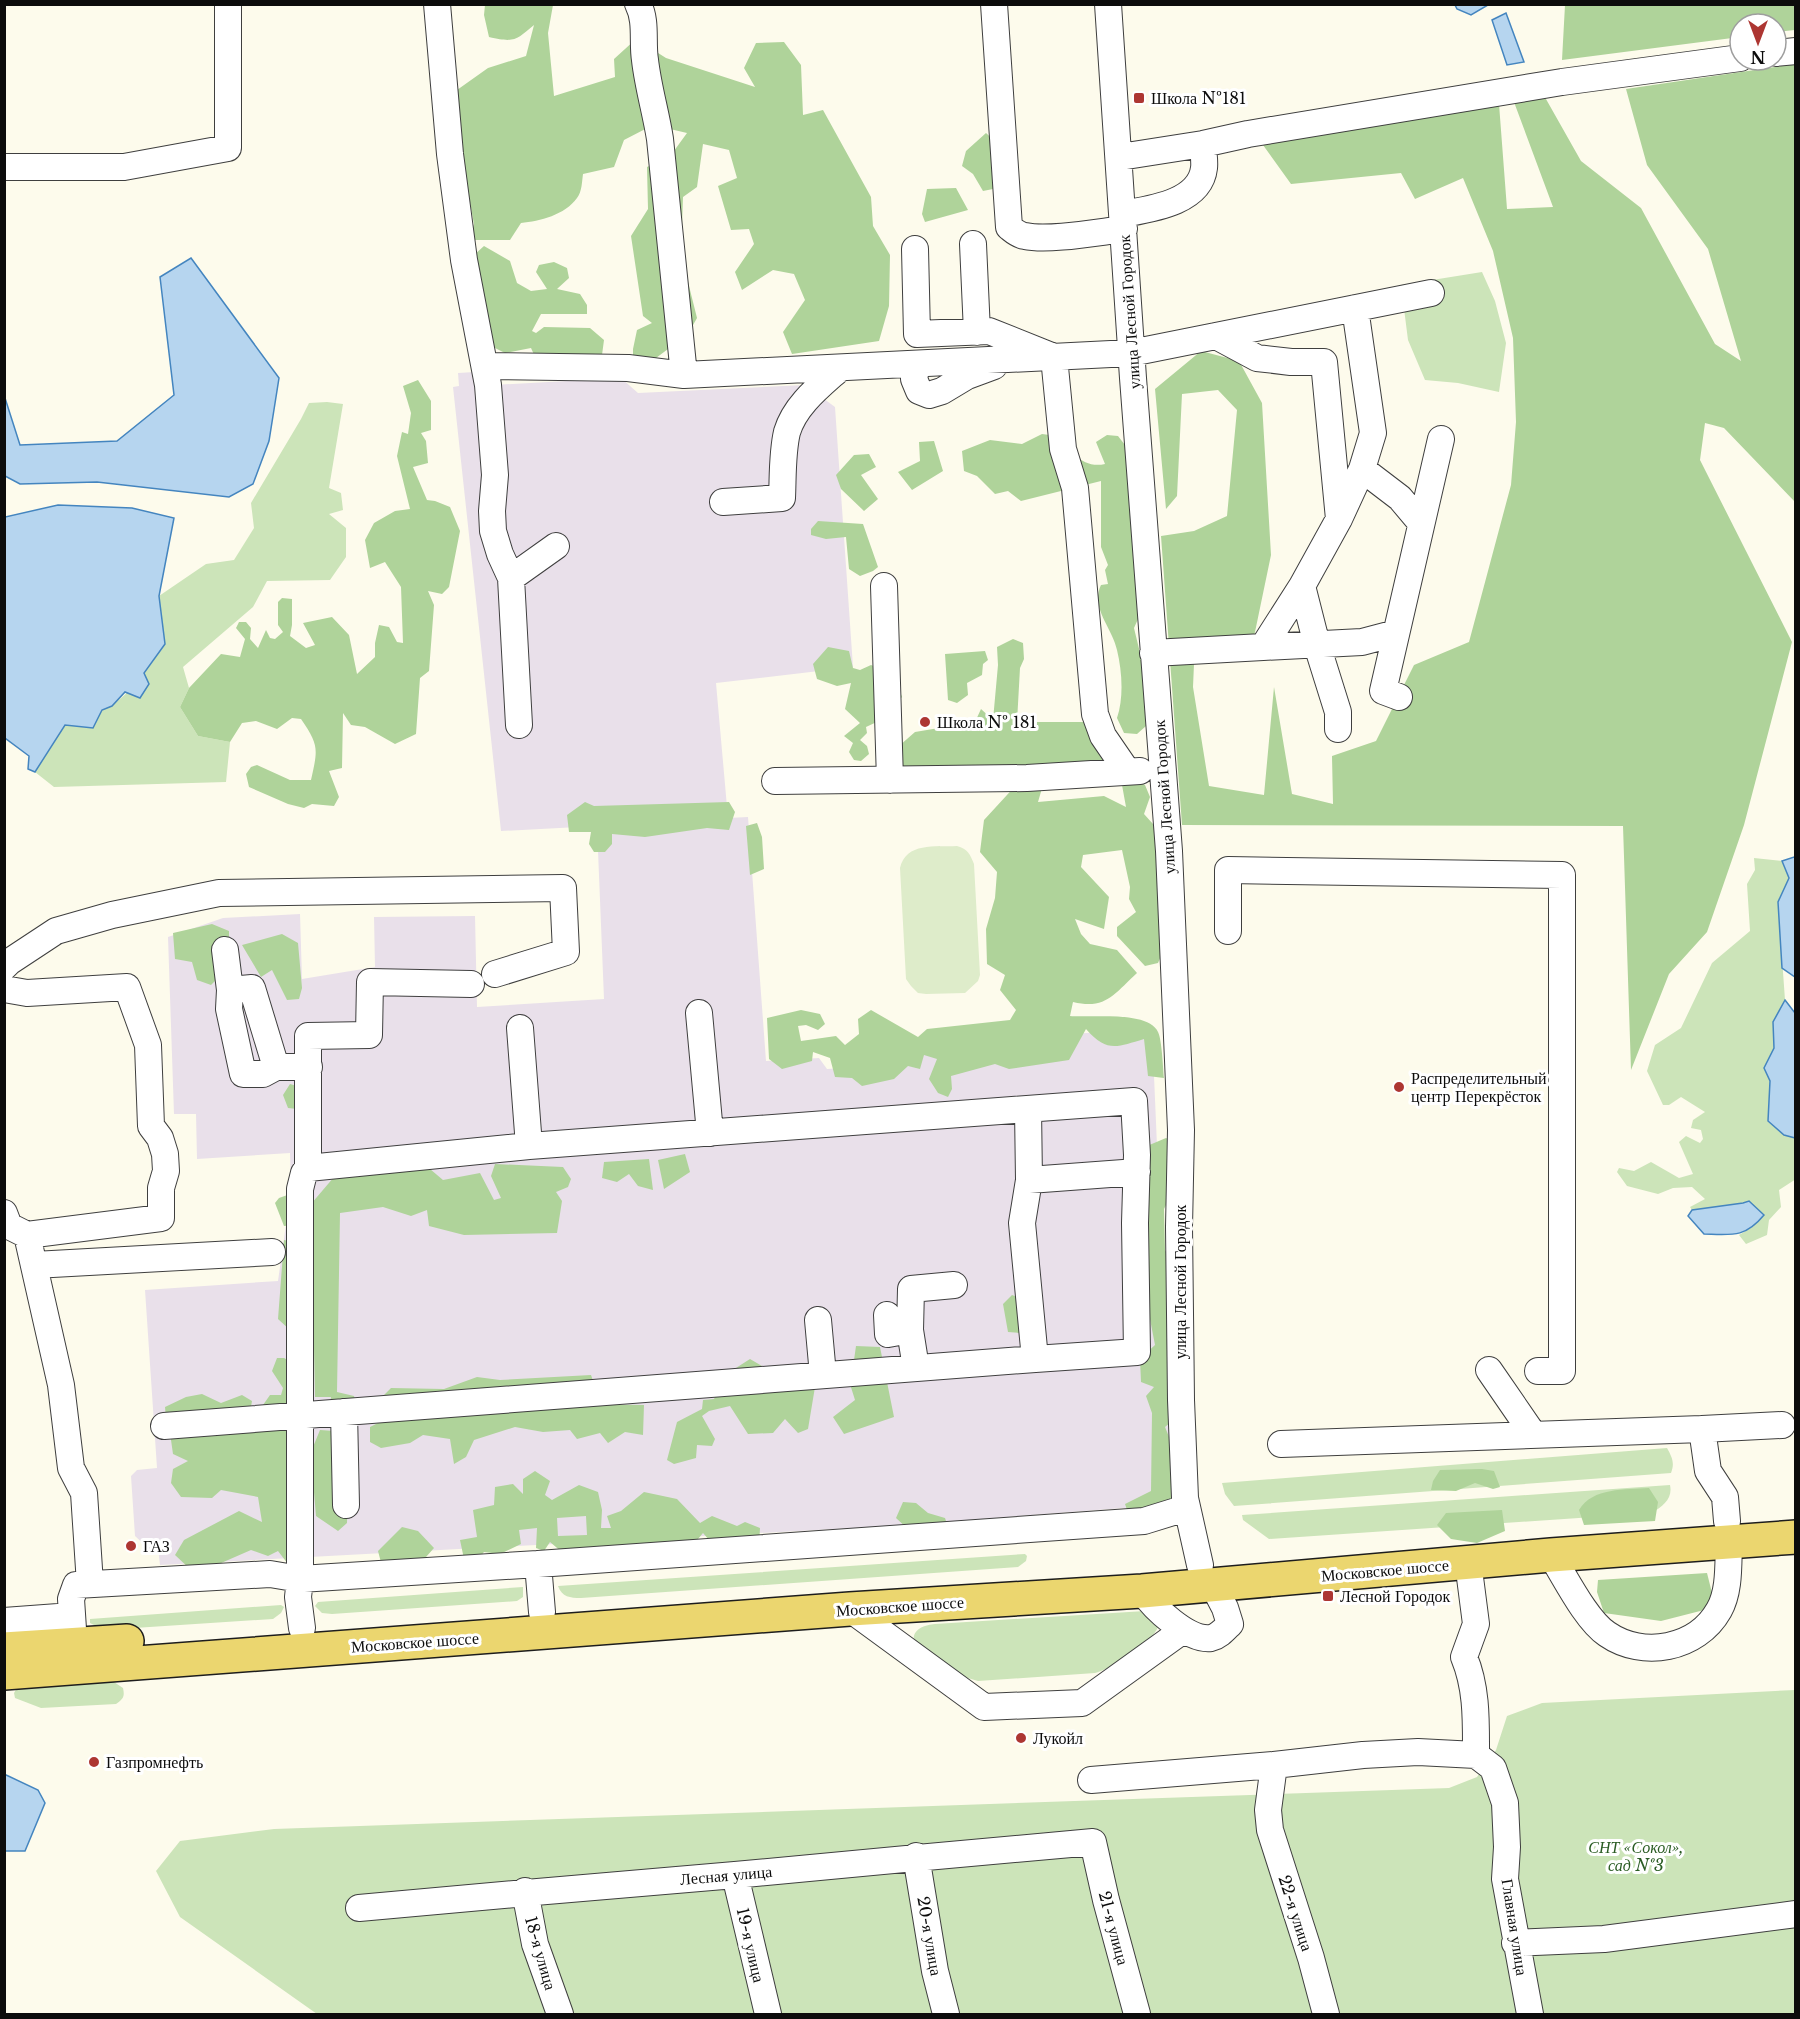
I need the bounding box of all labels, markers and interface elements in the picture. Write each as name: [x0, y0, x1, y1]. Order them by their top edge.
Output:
north arrow: [1728, 12, 1788, 72]
text: N: [1750, 47, 1766, 67]
place label: Школа №181: [1151, 88, 1246, 108]
marker: Школа №181: [1132, 91, 1146, 105]
street label: улица Лесной Городок: [1114, 234, 1144, 390]
place label: Школа № 181: [937, 712, 1037, 732]
marker: Школа № 181: [918, 715, 932, 729]
street label: улица Лесной Городок: [1149, 719, 1179, 875]
place label: Распределительный центр Перекрёсток: [1411, 1068, 1547, 1106]
marker: Распределительный центр Перекрёсток: [1392, 1080, 1406, 1094]
street label: улица Лесной Городок: [1170, 1205, 1190, 1359]
place label: ГАЗ: [143, 1536, 170, 1556]
marker: ГАЗ: [124, 1539, 138, 1553]
street label: Московское шоссе: [1320, 1554, 1450, 1586]
place label: Лесной Городок: [1340, 1586, 1451, 1606]
marker: Лесной Городок: [1321, 1589, 1335, 1603]
street label: Московское шоссе: [835, 1592, 965, 1620]
street label: Московское шоссе: [350, 1628, 480, 1656]
place label: Лукойл: [1033, 1728, 1083, 1748]
marker: Лукойл: [1014, 1731, 1028, 1745]
place label: Газпромнефть: [106, 1752, 203, 1772]
marker: Газпромнефть: [87, 1755, 101, 1769]
park label: СНТ «Сокол», сад №3: [1588, 1837, 1684, 1875]
street label: Лесная улица: [679, 1861, 773, 1889]
street label: 22-я улица: [1274, 1873, 1318, 1953]
street label: Главная улица: [1497, 1877, 1533, 1977]
street label: 21-я улица: [1095, 1889, 1133, 1967]
street label: 20-я улица: [913, 1895, 947, 1977]
street label: 19-я улица: [733, 1906, 769, 1984]
street label: 18-я улица: [521, 1914, 561, 1992]

